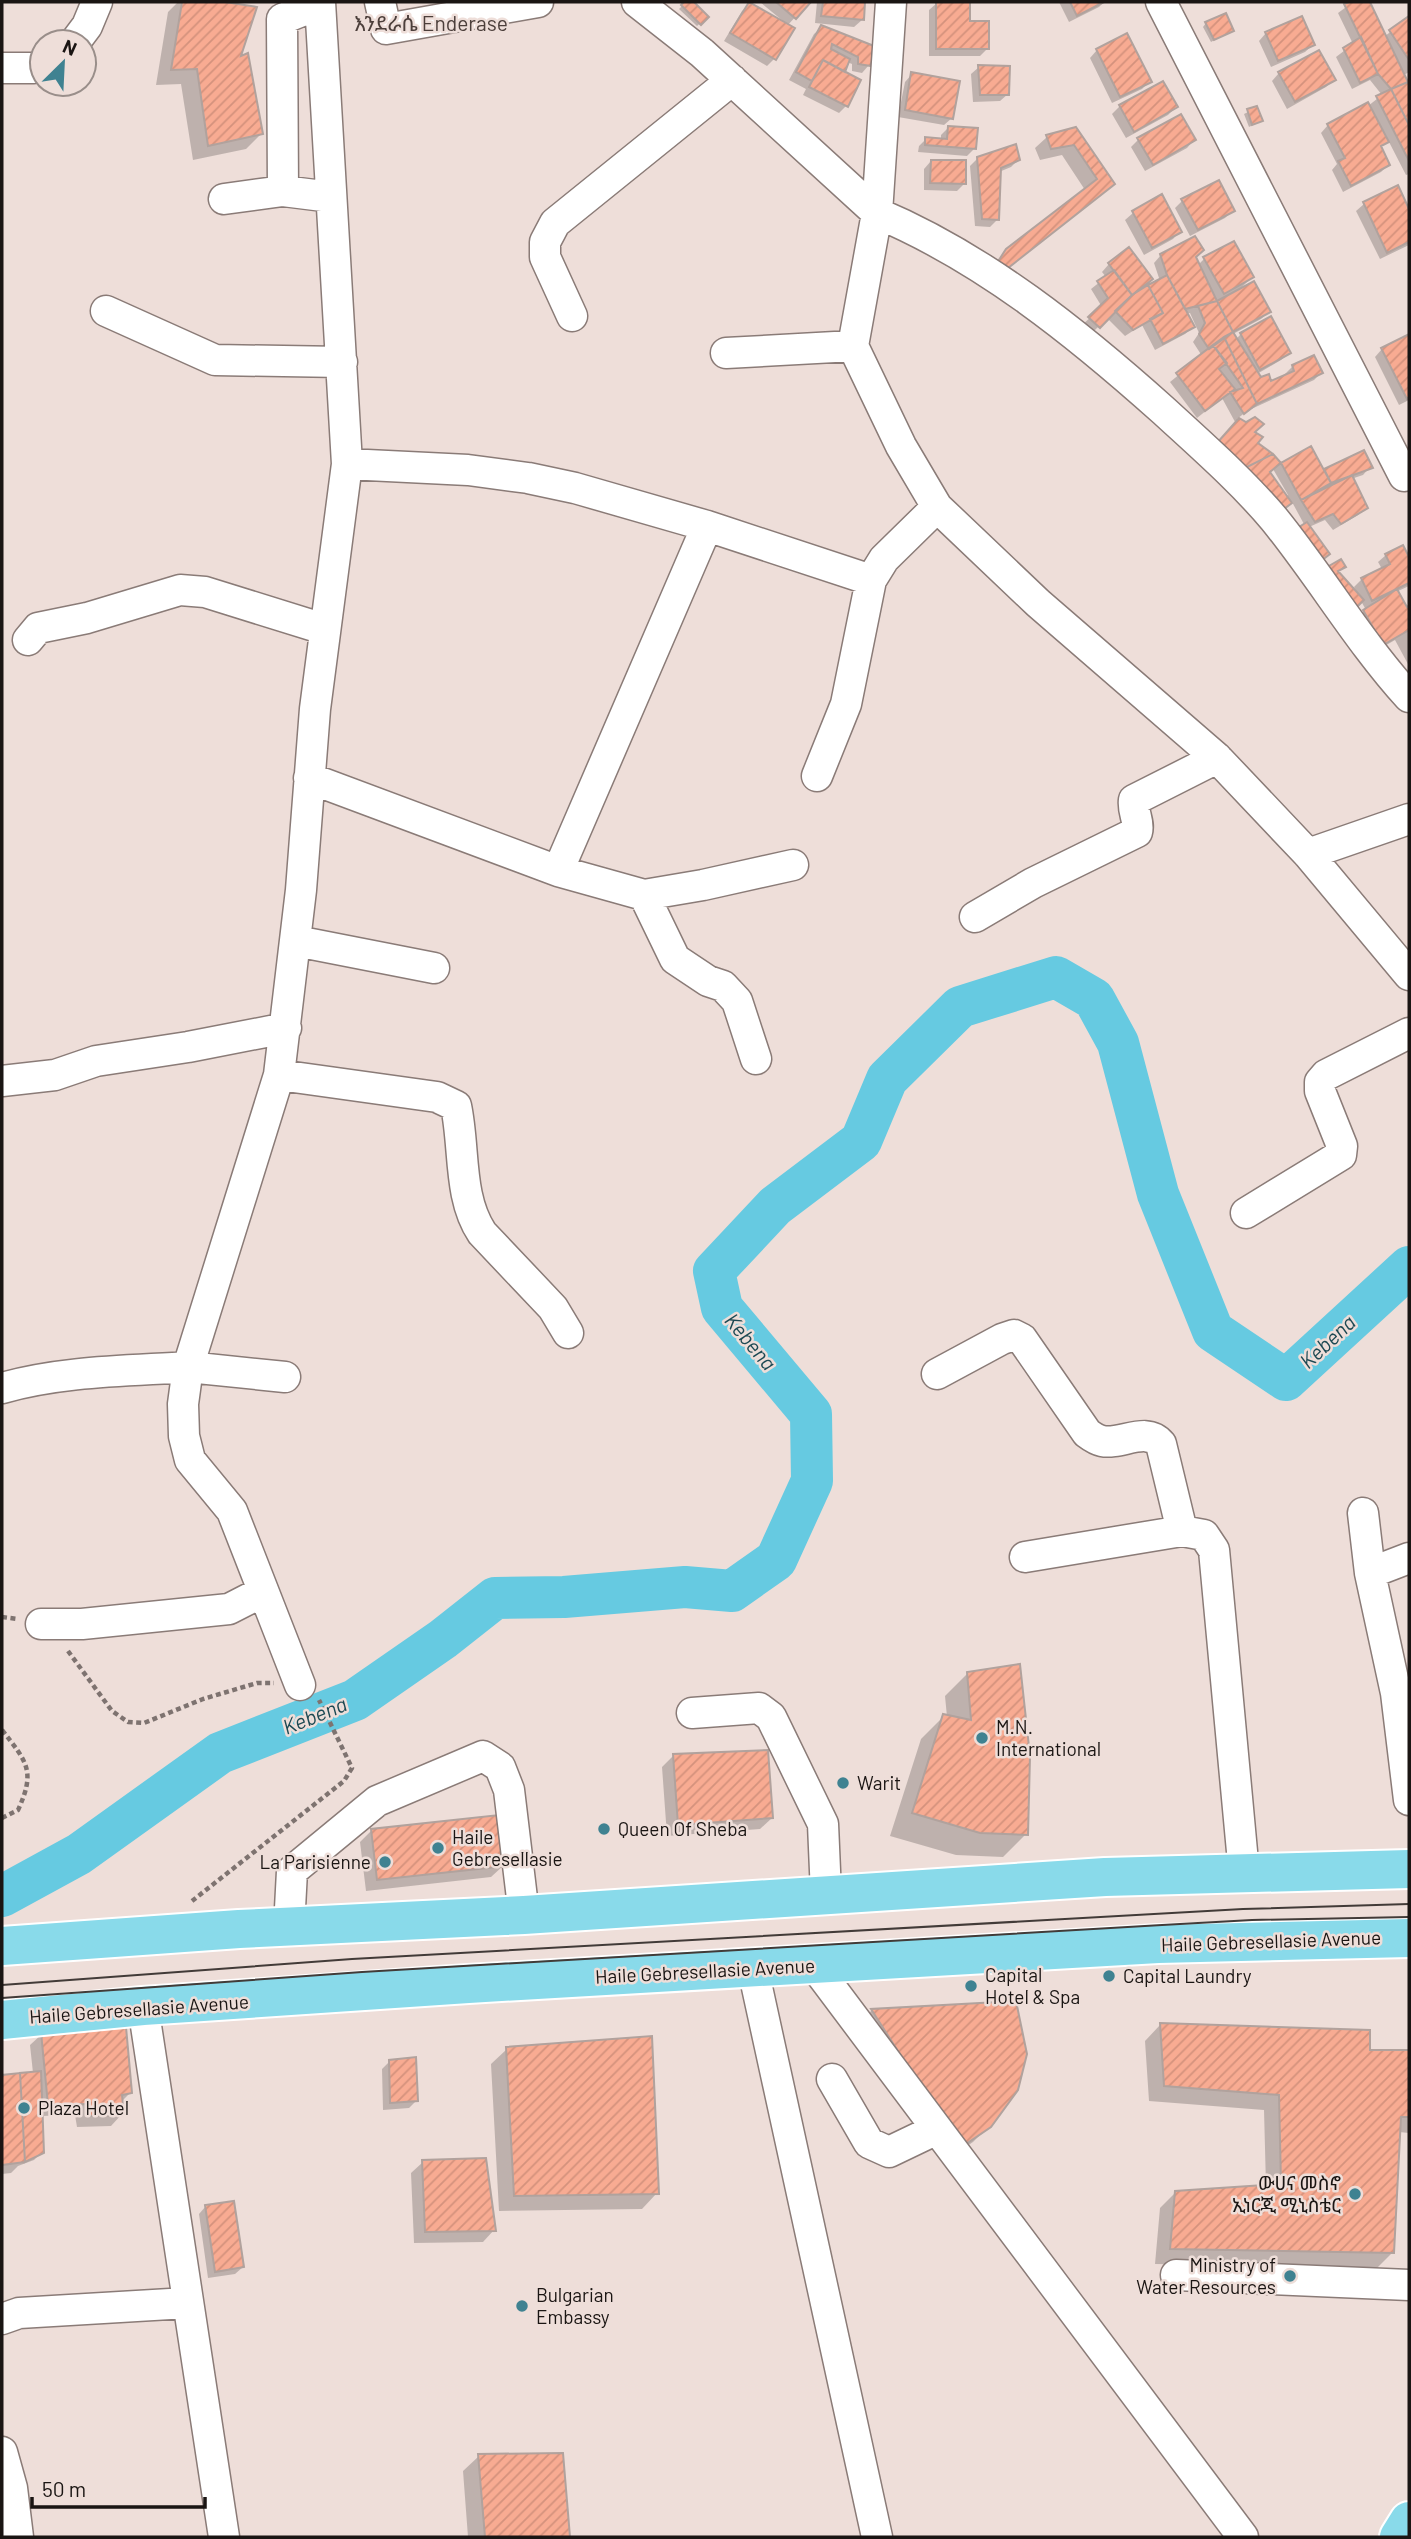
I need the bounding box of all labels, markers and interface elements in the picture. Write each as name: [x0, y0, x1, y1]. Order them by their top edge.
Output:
district label: እንደራሴ Enderase: [354, 10, 508, 35]
north arrow: [28, 28, 98, 98]
text: N: [60, 34, 81, 60]
water label: Kebena: [720, 1307, 782, 1375]
water label: Kebena: [1294, 1309, 1360, 1373]
water label: Kebena: [279, 1690, 350, 1739]
place label: M.N. International: [996, 1715, 1101, 1760]
marker: M.N. International: [974, 1730, 990, 1746]
place label: Warit: [857, 1771, 901, 1794]
marker: Warit: [835, 1775, 851, 1791]
place label: Queen Of Sheba: [618, 1817, 747, 1840]
marker: Queen Of Sheba: [596, 1821, 612, 1837]
place label: Haile Gebresellasie: [452, 1825, 563, 1870]
marker: Haile Gebresellasie: [430, 1840, 446, 1856]
place label: La Parisienne: [259, 1850, 371, 1873]
marker: La Parisienne: [377, 1854, 393, 1870]
street label: Haile Gebresellasie Avenue: [1161, 1925, 1381, 1956]
street label: Haile Gebresellasie Avenue: [594, 1953, 816, 1988]
place label: Capital Hotel & Spa: [985, 1963, 1080, 2008]
place label: Capital Laundry: [1123, 1964, 1252, 1987]
marker: Capital Laundry: [1101, 1968, 1117, 1984]
marker: Capital Hotel & Spa: [963, 1978, 979, 1994]
street label: Haile Gebresellasie Avenue: [28, 1989, 250, 2028]
place label: Plaza Hotel: [38, 2096, 129, 2119]
marker: Plaza Hotel: [16, 2100, 32, 2116]
place label: ውሀና መስኖ ኢነርጂ ሚኒስቴር: [1232, 2171, 1341, 2216]
marker: ውሀና መስኖ ኢነርጂ ሚኒስቴር: [1347, 2186, 1363, 2202]
place label: Ministry of Water Resources: [1136, 2253, 1276, 2298]
marker: Ministry of Water Resources: [1282, 2268, 1298, 2284]
place label: Bulgarian Embassy: [536, 2283, 614, 2328]
marker: Bulgarian Embassy: [514, 2298, 530, 2314]
scale bar: [32, 2466, 205, 2510]
text: 50 m: [42, 2476, 86, 2501]

